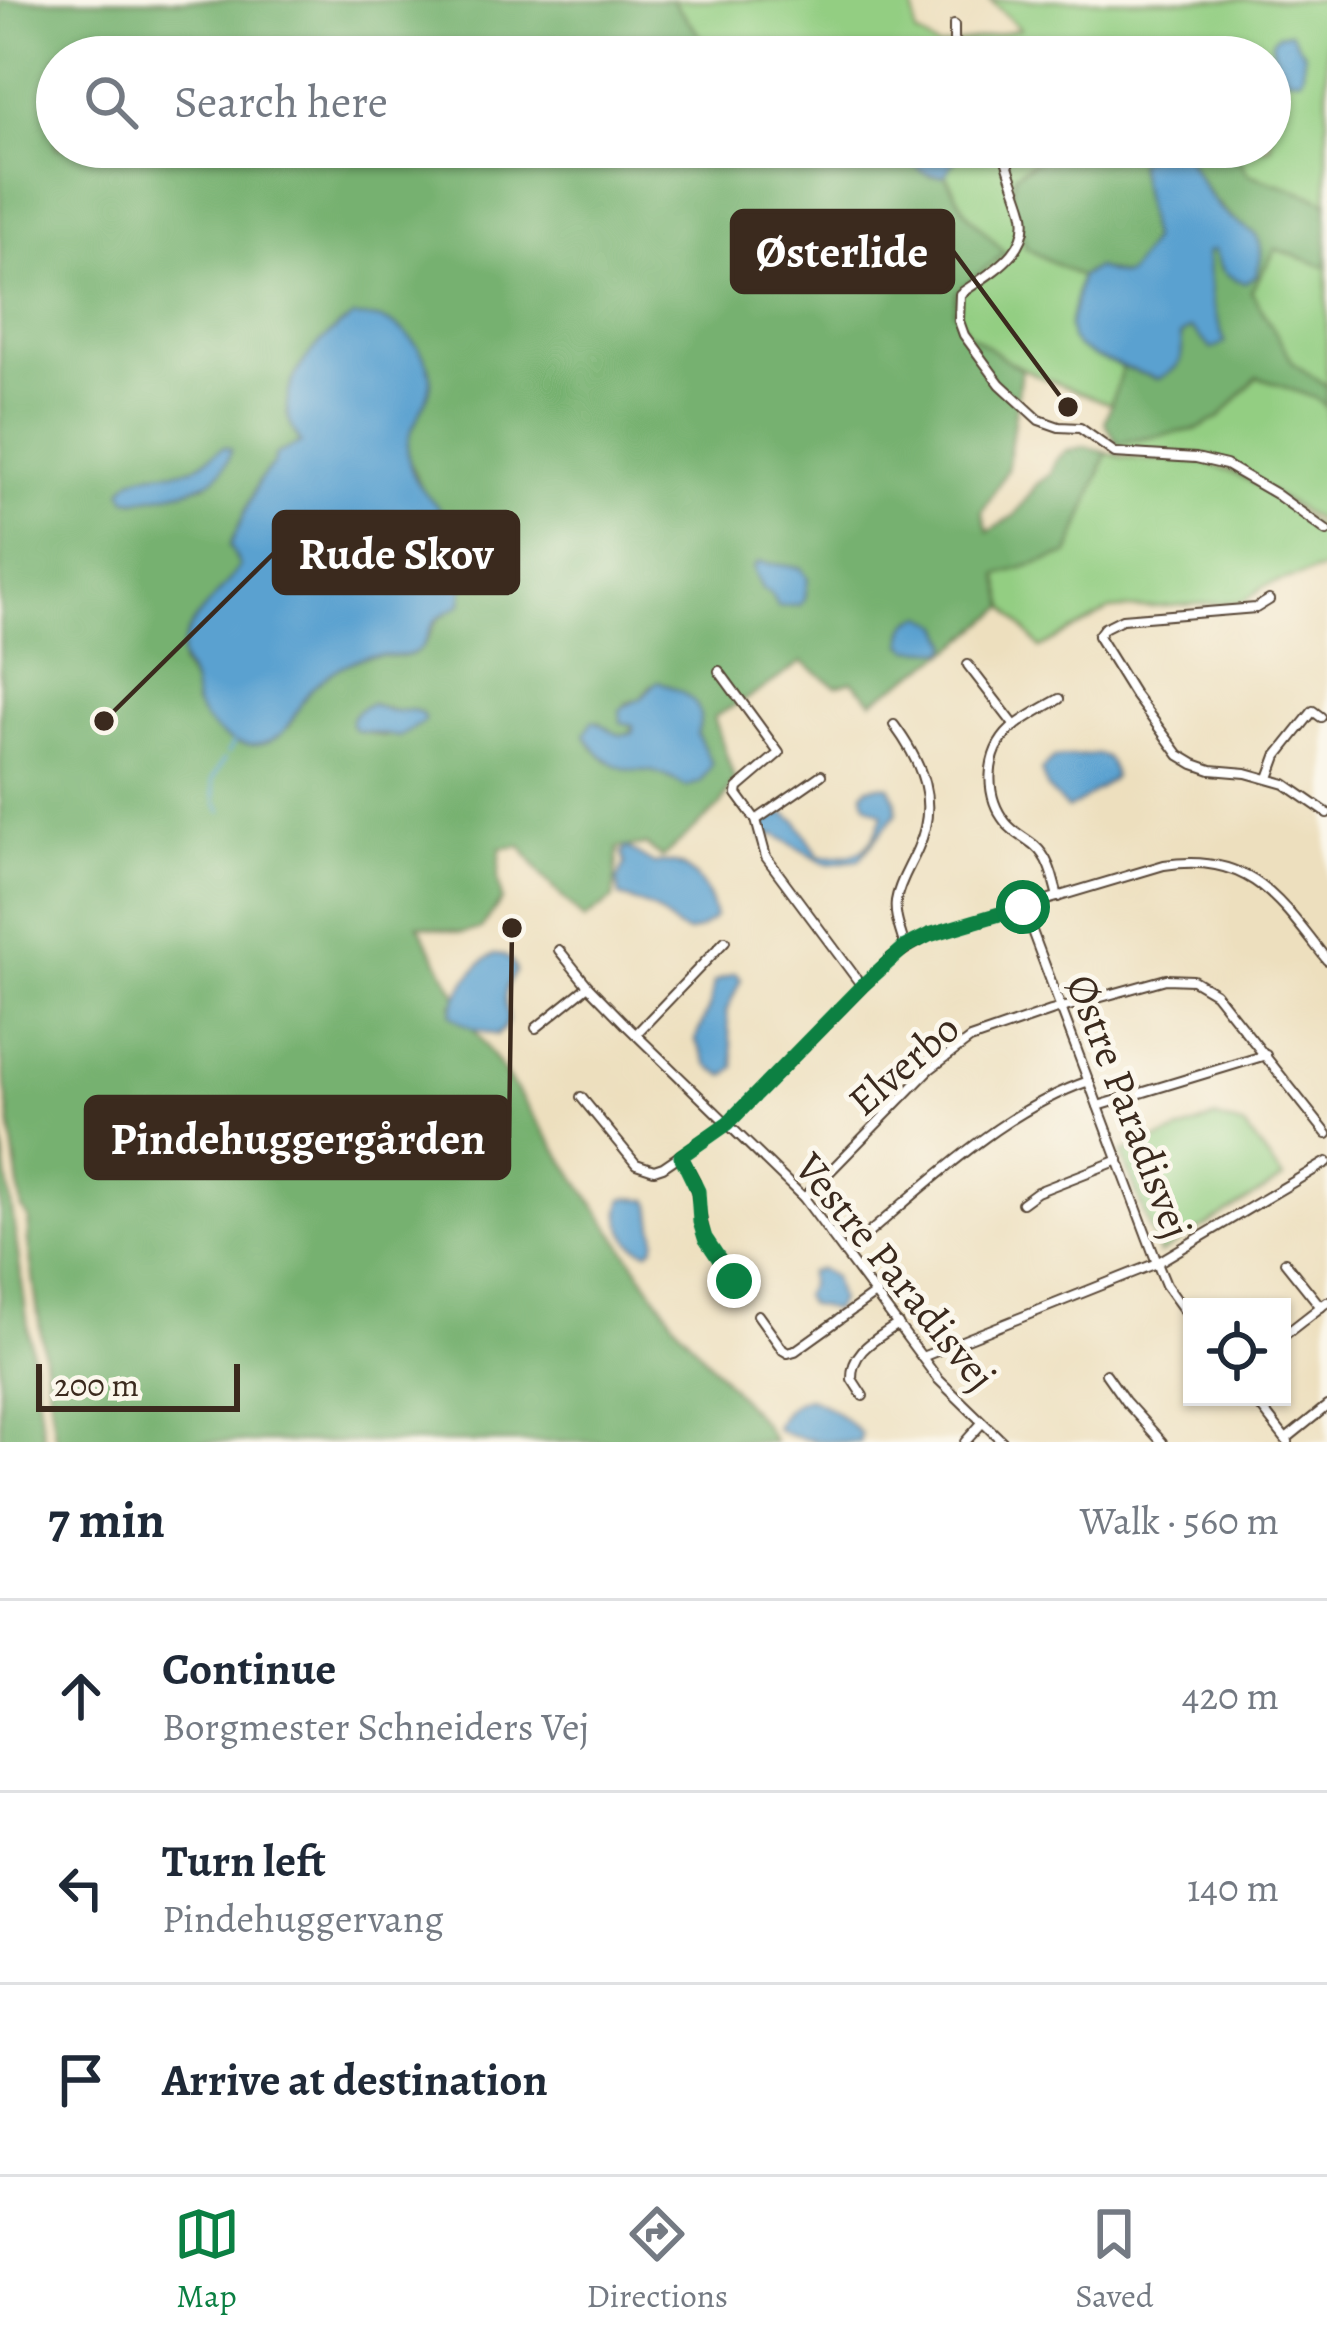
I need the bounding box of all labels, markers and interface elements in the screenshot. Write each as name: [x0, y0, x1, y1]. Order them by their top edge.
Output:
search box: [36, 36, 1291, 168]
icon: search: [78, 69, 144, 135]
text: Search here: [174, 71, 388, 133]
callout: Østerlide: [732, 211, 953, 292]
text: Østerlide: [756, 221, 928, 283]
callout: Rude Skov: [274, 512, 518, 593]
text: Rude Skov: [298, 523, 495, 585]
route start: [996, 880, 1050, 934]
street label: Østre Paradisvej: [1053, 966, 1206, 1246]
street label: Elverbo: [835, 1000, 971, 1129]
callout: Pindehuggergården: [86, 1097, 509, 1178]
text: Pindehuggergården: [110, 1108, 486, 1170]
street label: Vestre Paradisvej: [781, 1140, 1009, 1402]
route end: [707, 1254, 761, 1308]
map controls: [1183, 1298, 1291, 1406]
button: locate: [1183, 1298, 1291, 1406]
scale bar: [36, 1358, 240, 1411]
text: 200 m: [54, 1362, 139, 1407]
text: 7 min: [48, 1485, 165, 1555]
text: Walk · 560 m: [1080, 1494, 1279, 1547]
text: Continue: [162, 1638, 336, 1700]
icon: ahead: [48, 1663, 114, 1729]
text: 420 m: [1182, 1669, 1279, 1722]
text: Borgmester Schneiders Vej: [162, 1700, 589, 1753]
text: Turn left: [162, 1830, 326, 1892]
icon: left: [48, 1855, 114, 1921]
text: 140 m: [1187, 1861, 1279, 1914]
text: Pindehuggervang: [162, 1892, 444, 1945]
icon: arrive: [48, 2047, 114, 2113]
text: Arrive at destination: [162, 2049, 548, 2111]
tab: Map: [174, 2201, 240, 2318]
tab: Directions: [587, 2201, 728, 2318]
tab: Saved: [1075, 2201, 1153, 2318]

